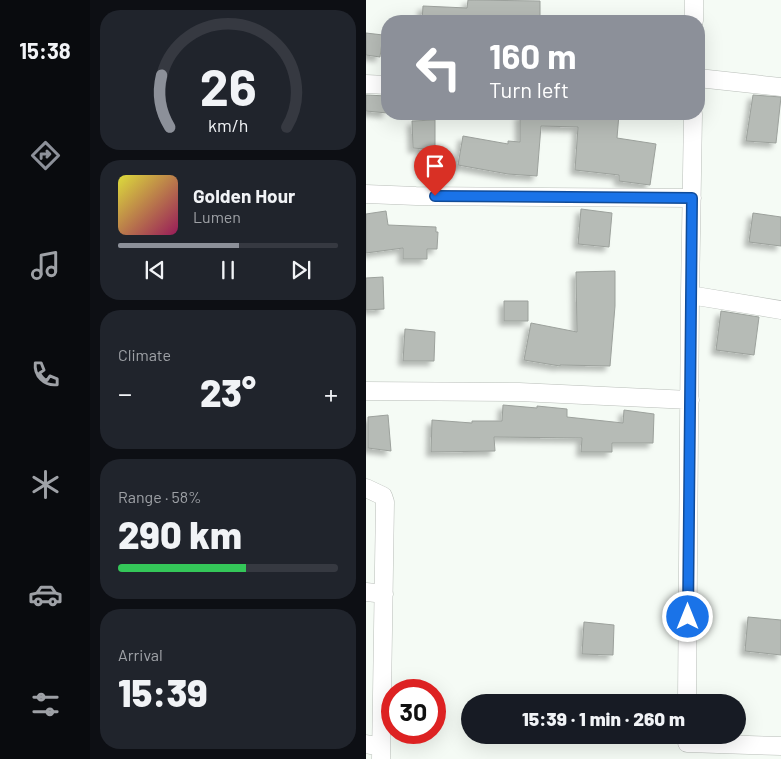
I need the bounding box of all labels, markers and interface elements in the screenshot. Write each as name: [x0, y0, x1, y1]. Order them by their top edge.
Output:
text: 160 m: [489, 34, 576, 76]
icon: left: [406, 35, 471, 100]
text: 15:38: [19, 37, 71, 63]
text: 26: [199, 54, 257, 116]
text: Turn left: [489, 76, 569, 102]
text: km/h: [208, 114, 248, 136]
icon: directions: [28, 138, 63, 173]
pin: [414, 145, 456, 196]
icon: arrive: [421, 152, 449, 180]
text: Golden Hour: [193, 184, 295, 207]
text: Lumen: [193, 207, 241, 226]
icon: music: [28, 248, 63, 283]
icon: previous: [141, 256, 169, 284]
icon: pause: [214, 256, 242, 284]
icon: next: [287, 256, 315, 284]
text: Climate: [118, 345, 171, 364]
icon: phone: [28, 357, 63, 392]
text: 23°: [200, 369, 256, 415]
text: −: [118, 376, 132, 410]
text: +: [324, 376, 338, 410]
icon: climate: [28, 467, 63, 502]
text: Range · 58%: [118, 487, 202, 506]
text: 290 km: [118, 511, 242, 557]
icon: car: [28, 577, 63, 612]
position arrow: [661, 590, 713, 642]
text: Arrival: [118, 645, 163, 664]
text: 15:39: [118, 669, 208, 715]
speed limit sign: 30: [381, 679, 446, 744]
icon: filters: [28, 687, 63, 722]
text: 15:39 · 1 min · 260 m: [522, 707, 685, 730]

